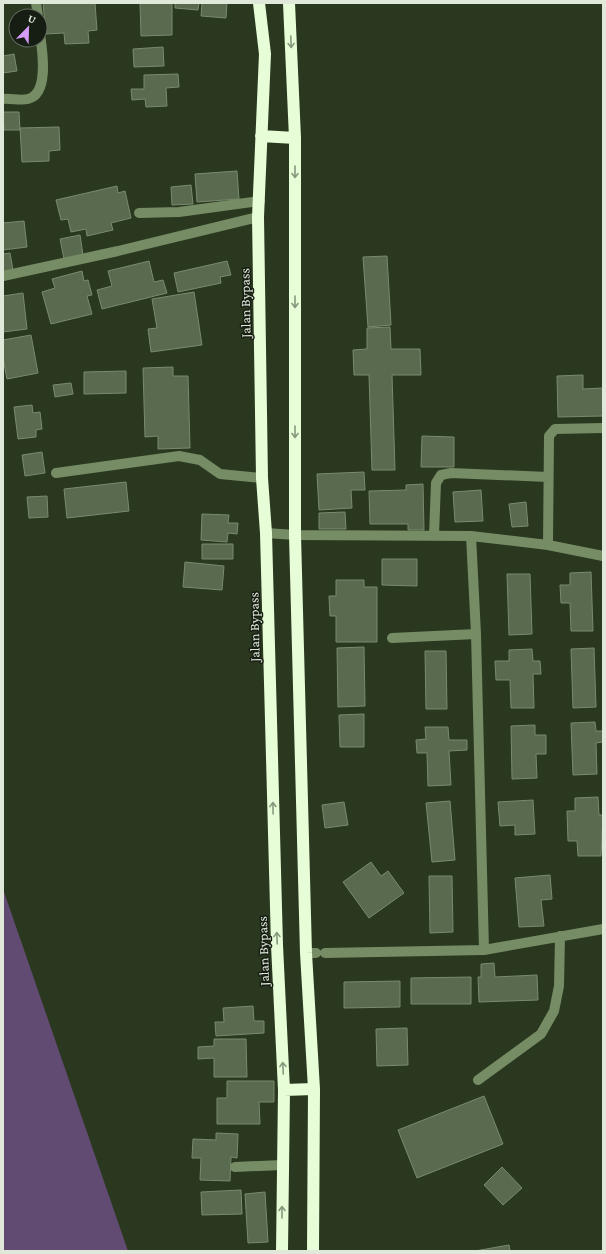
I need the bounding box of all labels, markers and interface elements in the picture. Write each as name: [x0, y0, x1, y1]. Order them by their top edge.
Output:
north arrow: [8, 8, 48, 48]
text: U: [26, 12, 38, 26]
one-way arrow: [287, 35, 295, 48]
one-way arrow: [291, 165, 299, 178]
street label: Jalan Bypass: [236, 268, 254, 340]
one-way arrow: [291, 295, 299, 308]
one-way arrow: [291, 425, 299, 438]
street label: Jalan Bypass: [245, 592, 263, 664]
one-way arrow: [270, 802, 277, 815]
street label: Jalan Bypass: [254, 916, 272, 988]
one-way arrow: [273, 932, 281, 945]
one-way arrow: [279, 1062, 287, 1075]
one-way arrow: [278, 1206, 286, 1219]

